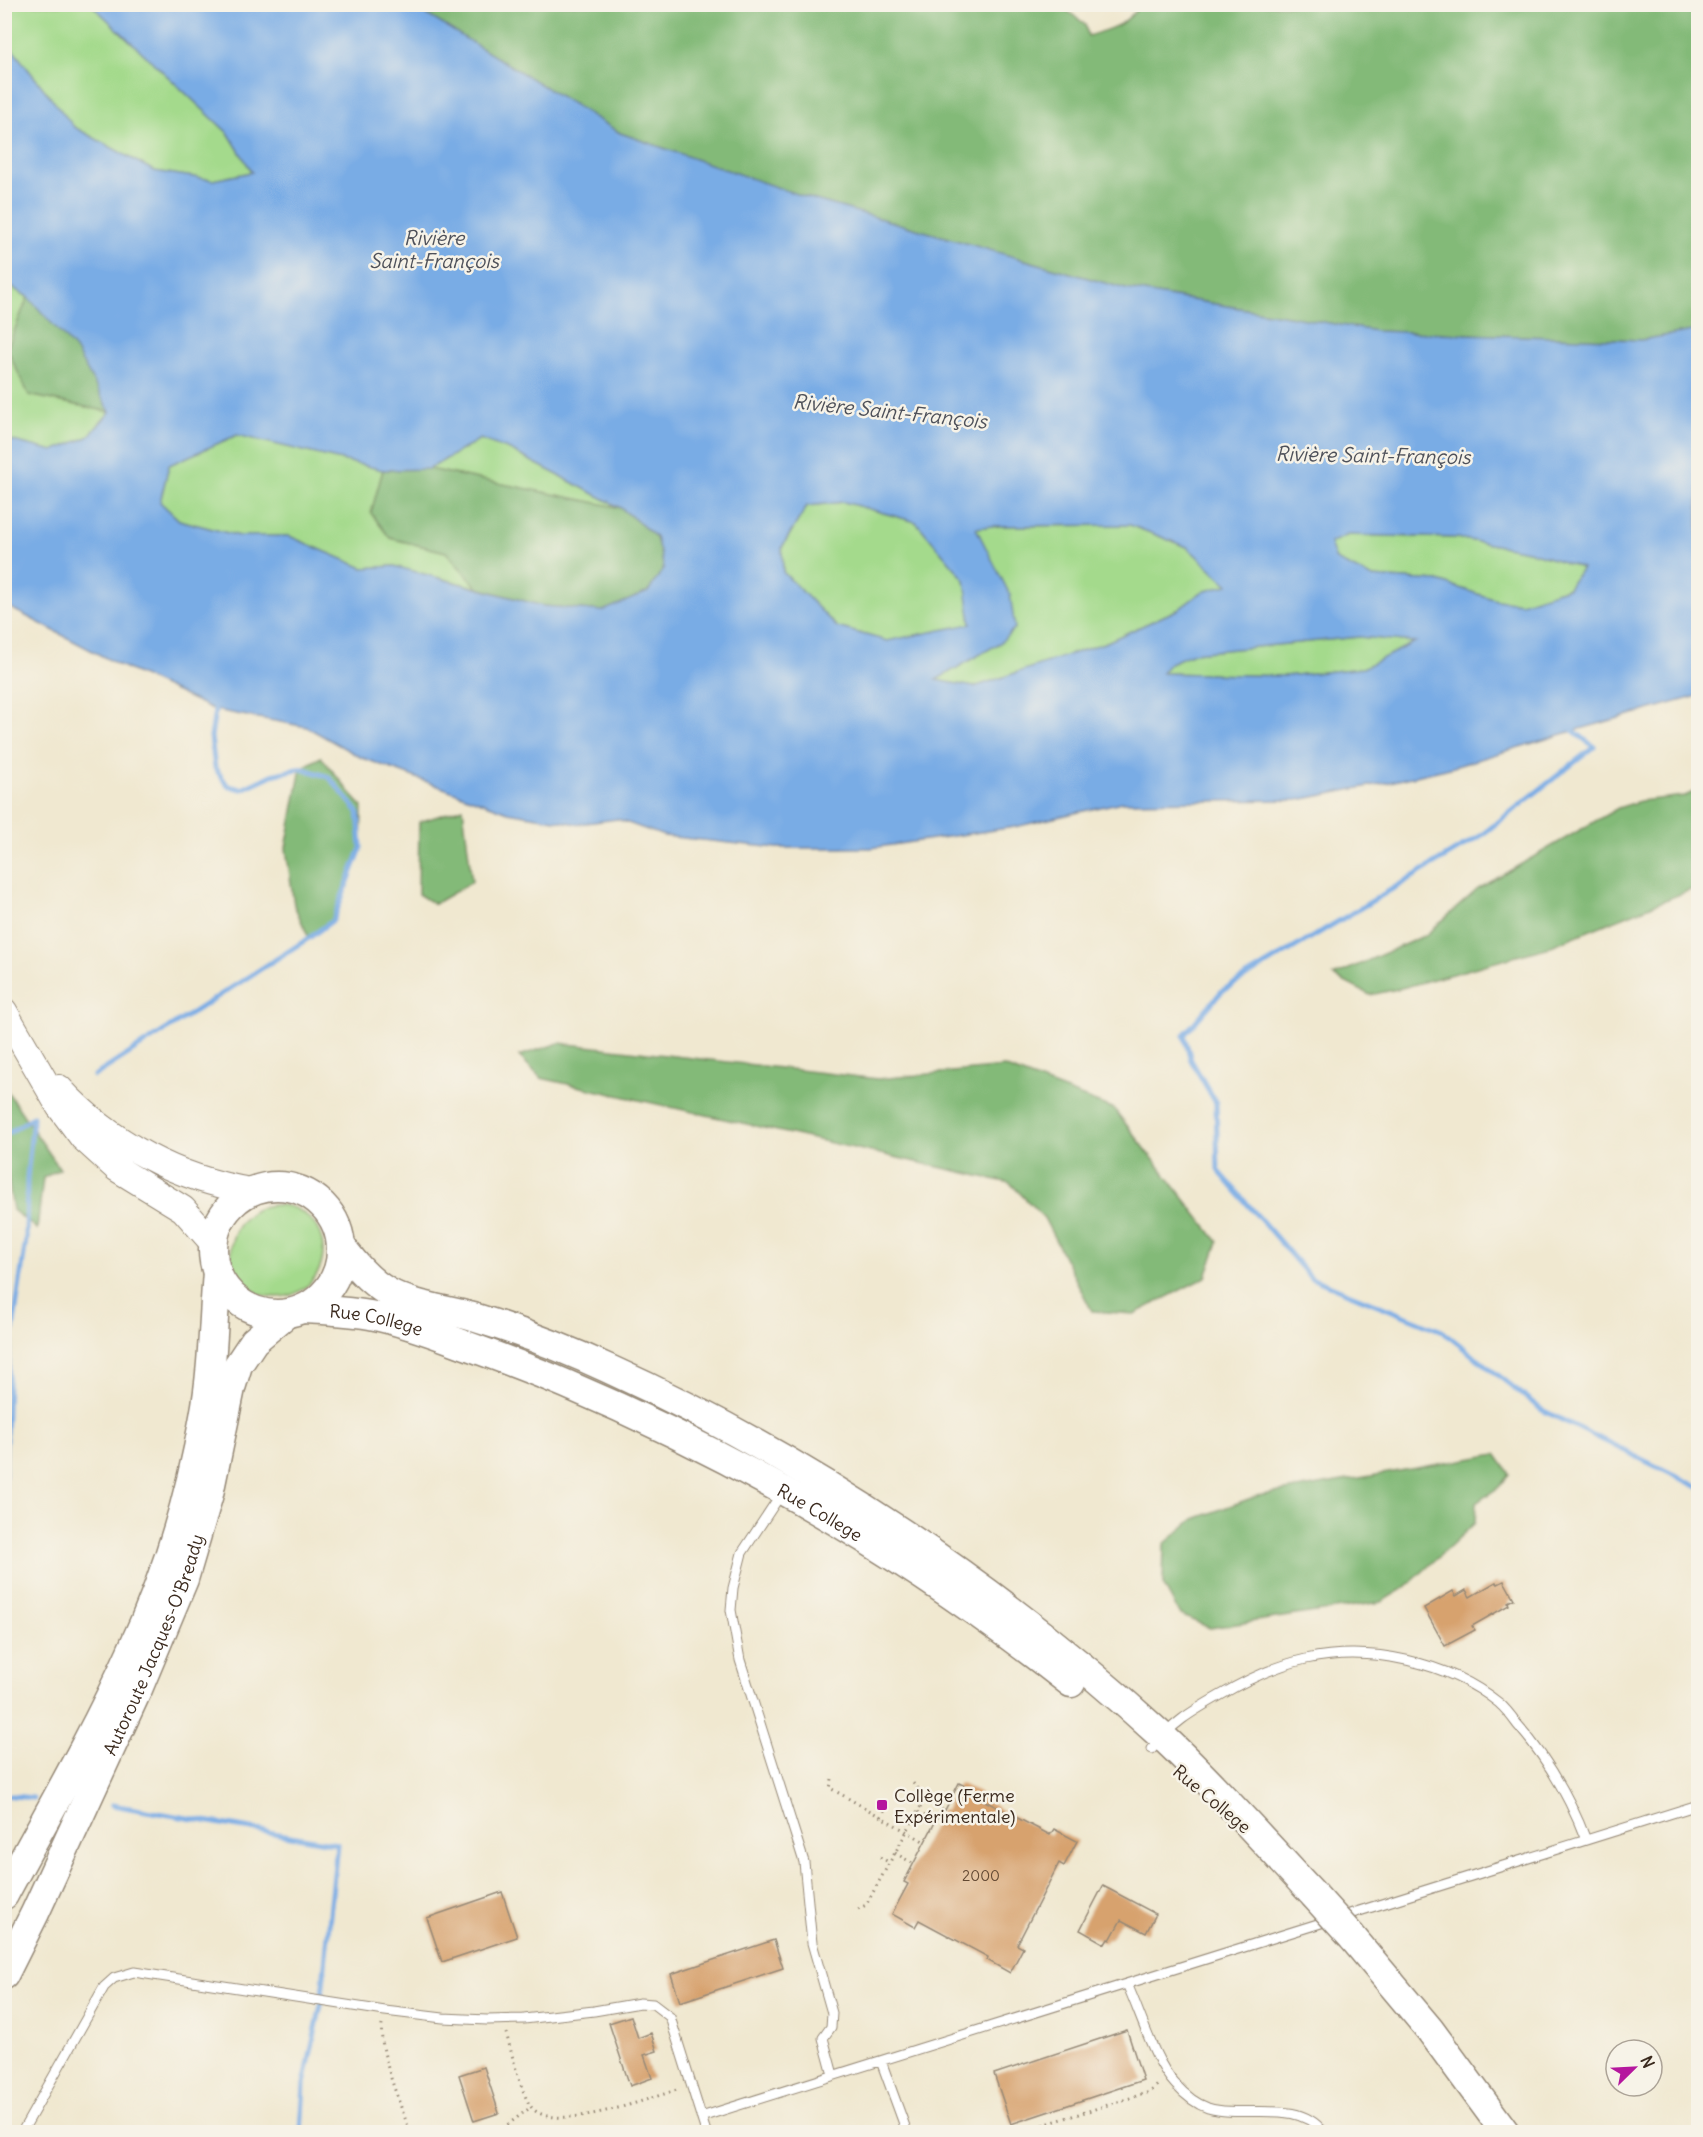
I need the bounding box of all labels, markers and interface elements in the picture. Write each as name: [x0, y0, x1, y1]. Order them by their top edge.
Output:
water label: Rivière Saint-François: [369, 225, 501, 273]
water label: Rivière Saint-François: [792, 388, 990, 434]
water label: Rivière Saint-François: [1275, 441, 1472, 469]
street label: Rue College: [329, 1299, 426, 1340]
street label: Rue College: [773, 1478, 867, 1546]
street label: Autoroute Jacques-O'Bready: [98, 1531, 208, 1759]
street label: Rue College: [1168, 1760, 1256, 1838]
place label: Collège (Ferme Expérimentale): [894, 1784, 1015, 1828]
marker: Collège (Ferme Expérimentale): [875, 1798, 889, 1812]
house number: 2000: [962, 1866, 1000, 1885]
north arrow: [1604, 2038, 1664, 2098]
text: N: [1636, 2053, 1659, 2071]

